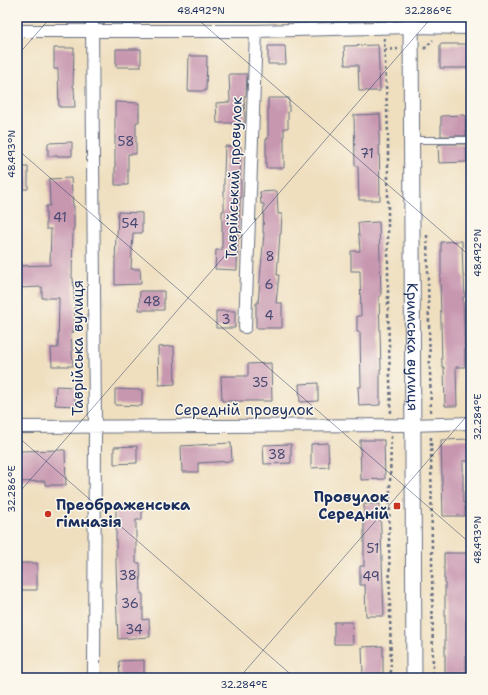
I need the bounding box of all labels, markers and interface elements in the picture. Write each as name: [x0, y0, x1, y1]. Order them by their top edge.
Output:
text: 48.492°N: [177, 4, 225, 17]
text: 32.286°E: [404, 4, 452, 17]
street label: Таврійський провулок: [221, 97, 247, 259]
text: 48.493°N: [5, 130, 18, 178]
house number: 58: [118, 133, 134, 150]
house number: 71: [360, 145, 374, 162]
house number: 41: [53, 209, 67, 226]
house number: 54: [122, 215, 138, 232]
text: 48.492°N: [471, 229, 484, 277]
house number: 8: [265, 248, 275, 265]
house number: 6: [264, 276, 274, 293]
street label: Таврійська вулиця: [68, 280, 88, 416]
street label: Кримська вулиця: [402, 283, 423, 411]
house number: 48: [143, 293, 161, 310]
house number: 4: [264, 307, 274, 324]
house number: 3: [221, 311, 231, 328]
house number: 35: [252, 374, 268, 391]
text: 32.284°E: [471, 393, 484, 441]
street label: Середній провулок: [175, 400, 313, 420]
house number: 38: [268, 446, 286, 463]
text: 32.286°E: [5, 465, 18, 513]
place label: Провулок Середній: [314, 487, 390, 524]
place label: Преображенська гімназія: [56, 495, 191, 532]
marker: Провулок Середній: [392, 501, 402, 511]
marker: Преображенська гімназія: [43, 509, 53, 519]
text: 48.493°N: [471, 516, 484, 564]
house number: 51: [367, 540, 379, 557]
house number: 38: [119, 567, 137, 584]
house number: 49: [362, 568, 380, 585]
house number: 36: [121, 595, 139, 612]
house number: 34: [125, 621, 143, 638]
text: 32.284°E: [220, 678, 268, 691]

